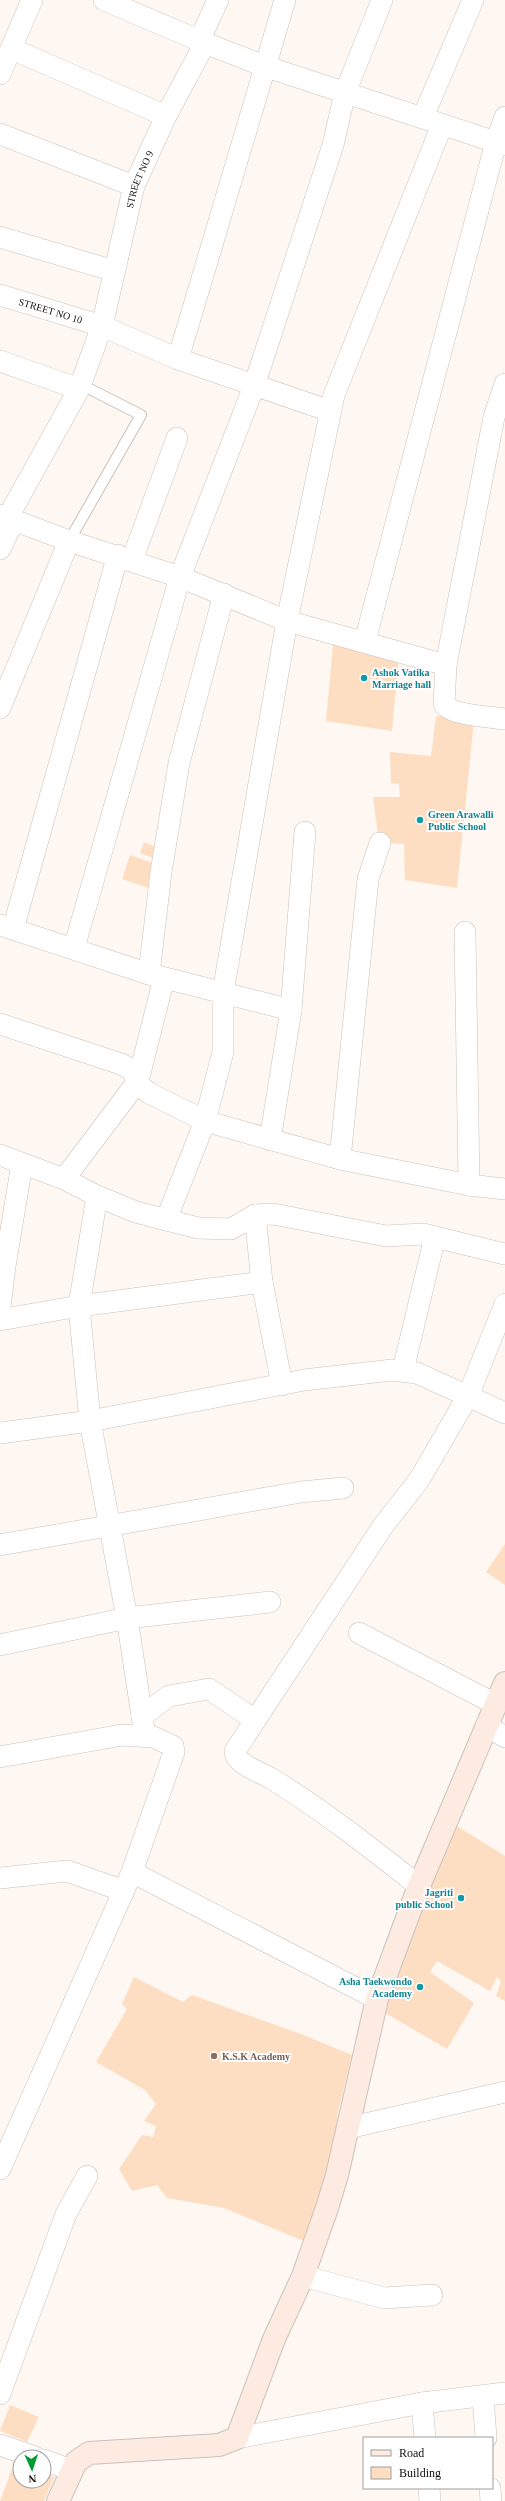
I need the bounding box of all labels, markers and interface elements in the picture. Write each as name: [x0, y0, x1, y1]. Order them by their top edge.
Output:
street label: STREET NO 9: [124, 149, 155, 209]
street label: STREET NO 10: [17, 296, 84, 326]
place label: Ashok Vatika Marriage hall: [372, 667, 431, 690]
marker: Ashok Vatika Marriage hall: [359, 673, 369, 683]
place label: Green Arawalli Public School: [428, 809, 494, 832]
marker: Green Arawalli Public School: [415, 815, 425, 825]
place label: Jagriti public School: [395, 1887, 453, 1910]
marker: Jagriti public School: [456, 1893, 466, 1903]
place label: Asha Taekwondo Academy: [339, 1976, 412, 1999]
marker: Asha Taekwondo Academy: [415, 1982, 425, 1992]
marker: K.S.K Academy: [209, 2051, 219, 2061]
place label: K.S.K Academy: [222, 2051, 290, 2062]
legend: [363, 2437, 493, 2489]
text: Road: [399, 2446, 424, 2460]
north arrow: [12, 2449, 52, 2489]
text: Building: [399, 2466, 441, 2480]
text: N: [28, 2473, 37, 2485]

